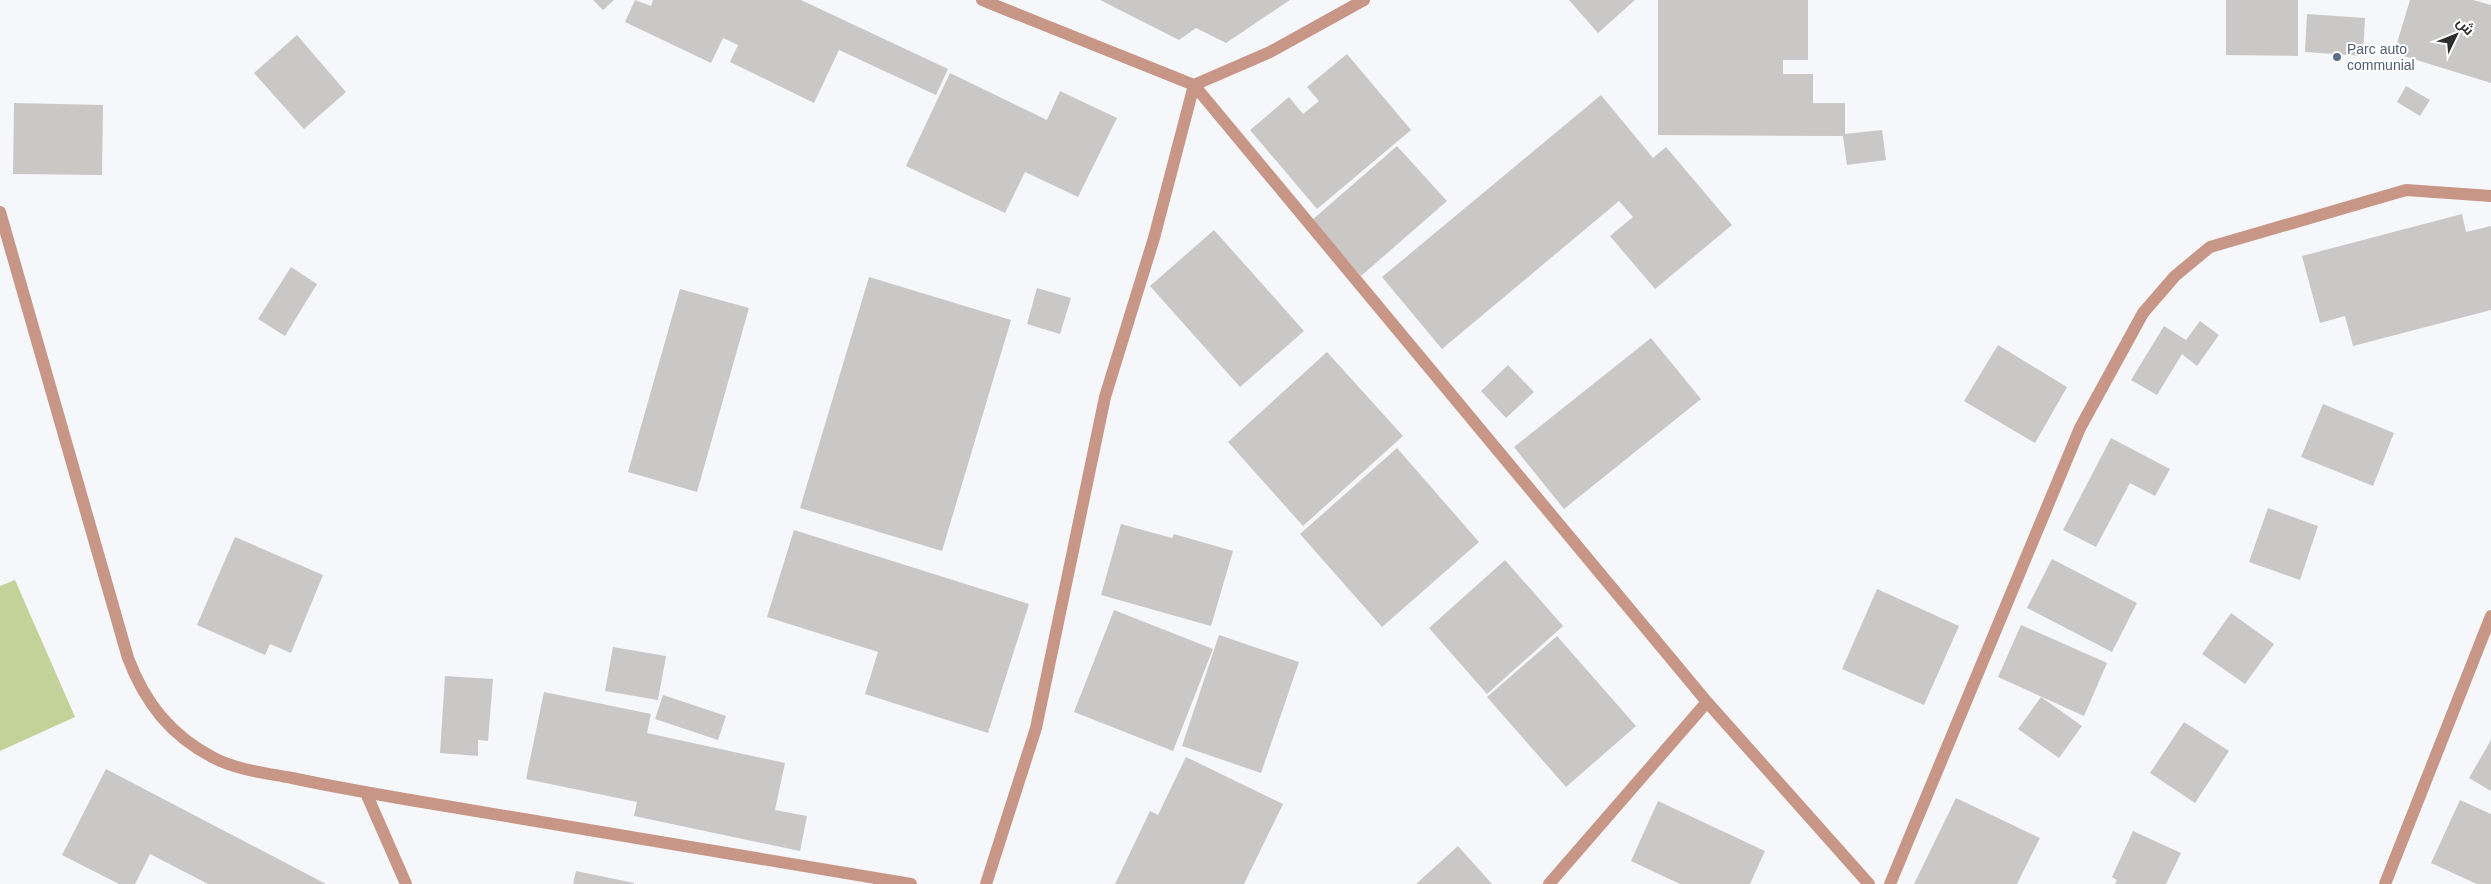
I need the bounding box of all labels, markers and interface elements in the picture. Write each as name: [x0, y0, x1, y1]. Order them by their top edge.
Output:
north arrow: [2431, 10, 2481, 60]
text: ش: [2453, 14, 2478, 39]
place label: Parc auto communial: [2347, 41, 2415, 73]
marker: Parc auto communial: [2331, 51, 2343, 63]

